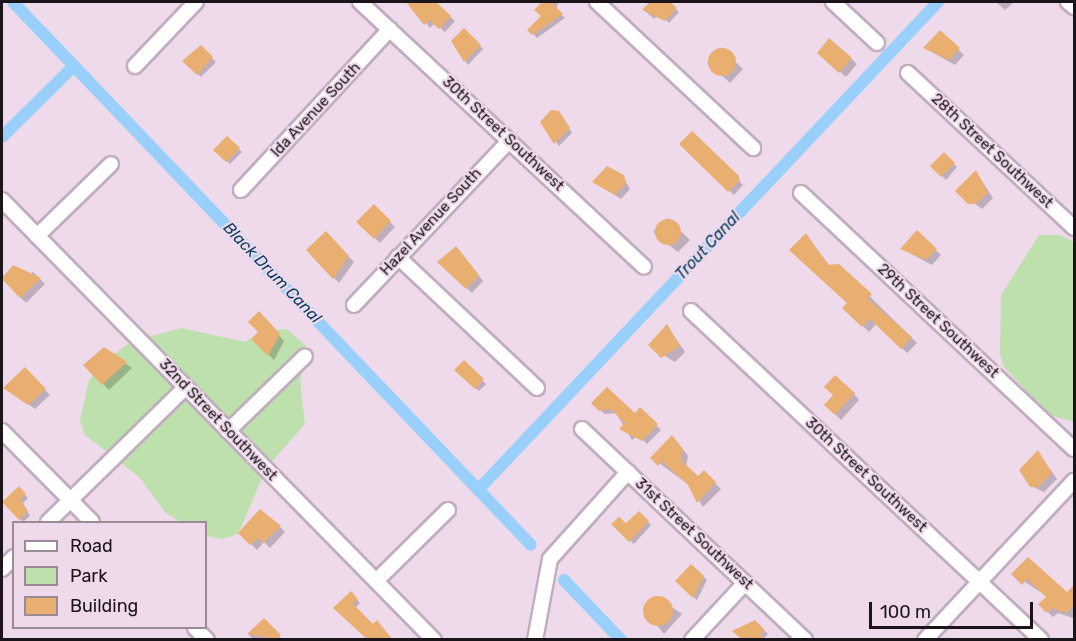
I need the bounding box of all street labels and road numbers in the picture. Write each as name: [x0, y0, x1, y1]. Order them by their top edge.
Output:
street label: Ida Avenue South: [267, 59, 365, 161]
street label: 30th Street Southwest: [438, 73, 568, 195]
street label: 28th Street Southwest: [927, 90, 1057, 212]
street label: Hazel Avenue South: [377, 165, 485, 279]
street label: 29th Street Southwest: [874, 260, 1002, 382]
street label: 32nd Street Southwest: [155, 355, 281, 485]
street label: 30th Street Southwest: [801, 414, 931, 536]
street label: 31st Street Southwest: [631, 475, 757, 593]

